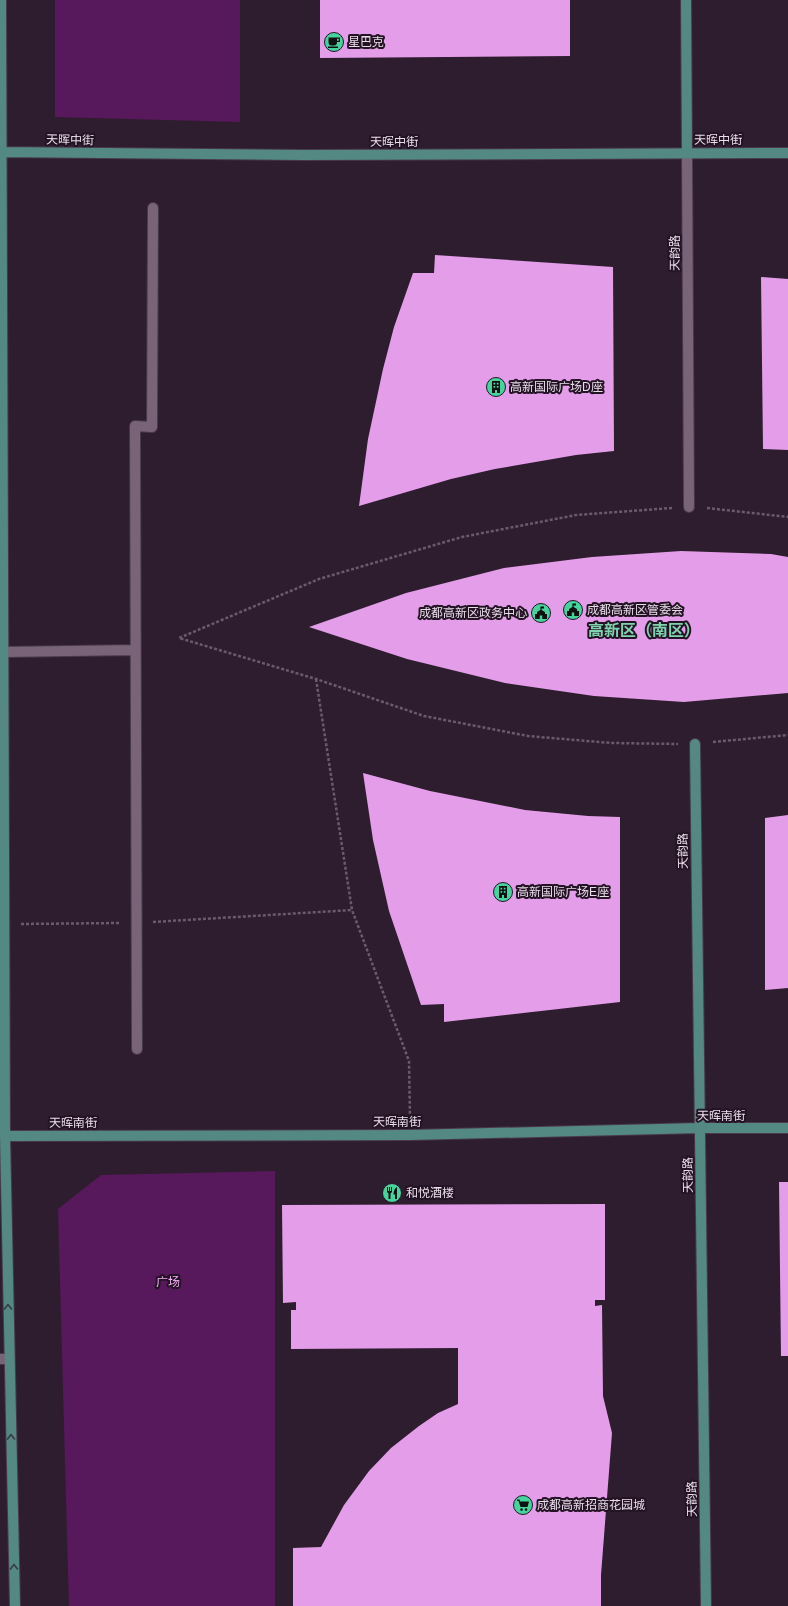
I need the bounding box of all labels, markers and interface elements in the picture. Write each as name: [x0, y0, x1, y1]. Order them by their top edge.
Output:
cafe icon: 星巴克: [323, 31, 345, 53]
place label: 星巴克: [348, 35, 384, 49]
street label: 天晖中街: [46, 133, 94, 147]
street label: 天晖中街: [694, 133, 742, 147]
street label: 天晖中街: [370, 135, 418, 149]
street label: 天韵路: [668, 235, 682, 271]
building icon: 高新国际广场D座: [485, 376, 507, 398]
place label: 高新国际广场D座: [510, 380, 603, 394]
public building icon: 成都高新区管委会: [562, 599, 584, 621]
public building icon: 成都高新区政务中心: [530, 602, 552, 624]
place label: 成都高新区管委会: [587, 603, 683, 617]
place label: 成都高新区政务中心: [419, 606, 527, 620]
district label: 高新区（南区）: [588, 622, 700, 639]
street label: 天韵路: [676, 833, 690, 869]
building icon: 高新国际广场E座: [492, 881, 514, 903]
place label: 高新国际广场E座: [517, 885, 609, 899]
street label: 天晖南街: [697, 1109, 745, 1123]
street label: 天晖南街: [373, 1115, 421, 1129]
street label: 天晖南街: [49, 1116, 97, 1130]
street label: 天韵路: [681, 1157, 695, 1193]
restaurant icon: 和悦酒楼: [381, 1182, 403, 1204]
place label: 和悦酒楼: [406, 1186, 454, 1200]
park label: 广场: [156, 1275, 180, 1289]
one-way arrow: [4, 1304, 12, 1310]
one-way arrow: [7, 1434, 15, 1440]
street label: 天韵路: [685, 1481, 699, 1517]
supermarket icon: 成都高新招商花园城: [512, 1494, 534, 1516]
place label: 成都高新招商花园城: [537, 1498, 645, 1512]
one-way arrow: [10, 1564, 18, 1570]

